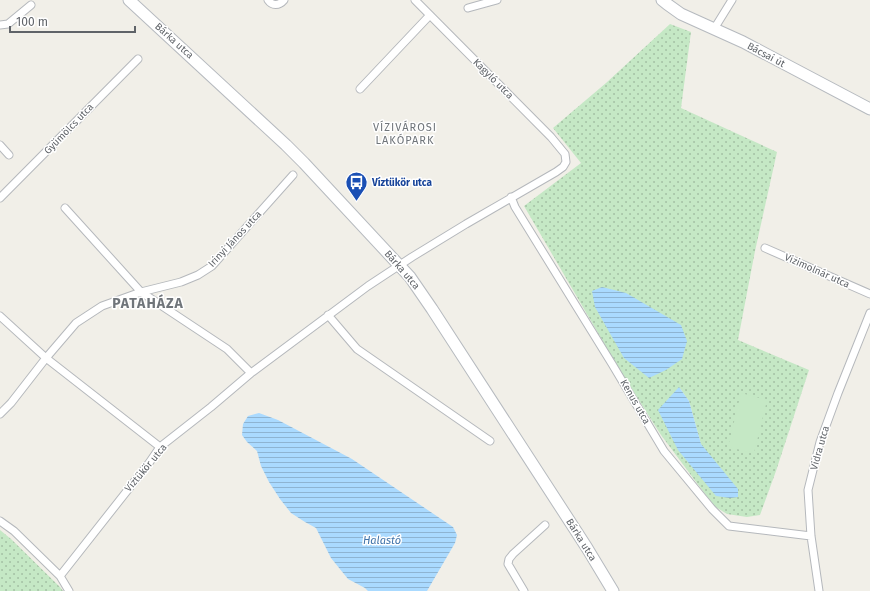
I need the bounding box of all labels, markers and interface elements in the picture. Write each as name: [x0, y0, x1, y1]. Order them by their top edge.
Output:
scale bar: [10, 8, 135, 34]
text: 100 m: [16, 15, 48, 29]
street label: Bárka utca: [152, 21, 196, 61]
street label: Bácsai út: [745, 39, 788, 70]
street label: Kagyló utca: [470, 56, 516, 102]
street label: Gyümölcs utca: [42, 101, 96, 157]
district label: VÍZIVÁROSI LAKÓPARK: [373, 120, 437, 147]
bus stop icon: Víztükör utca: [343, 170, 369, 203]
place label: Víztükör utca: [371, 176, 432, 189]
street label: Irinyi János utca: [206, 208, 264, 270]
street label: Bárka utca: [382, 248, 422, 292]
street label: Vizimolnár utca: [783, 251, 851, 291]
district label: PATAHÁZA: [112, 294, 184, 312]
street label: Kenus utca: [617, 378, 653, 426]
street label: Vidra utca: [808, 425, 832, 471]
street label: Víztükör utca: [122, 441, 170, 494]
street label: Bárka utca: [563, 517, 599, 563]
water label: Halastó: [363, 534, 401, 547]

